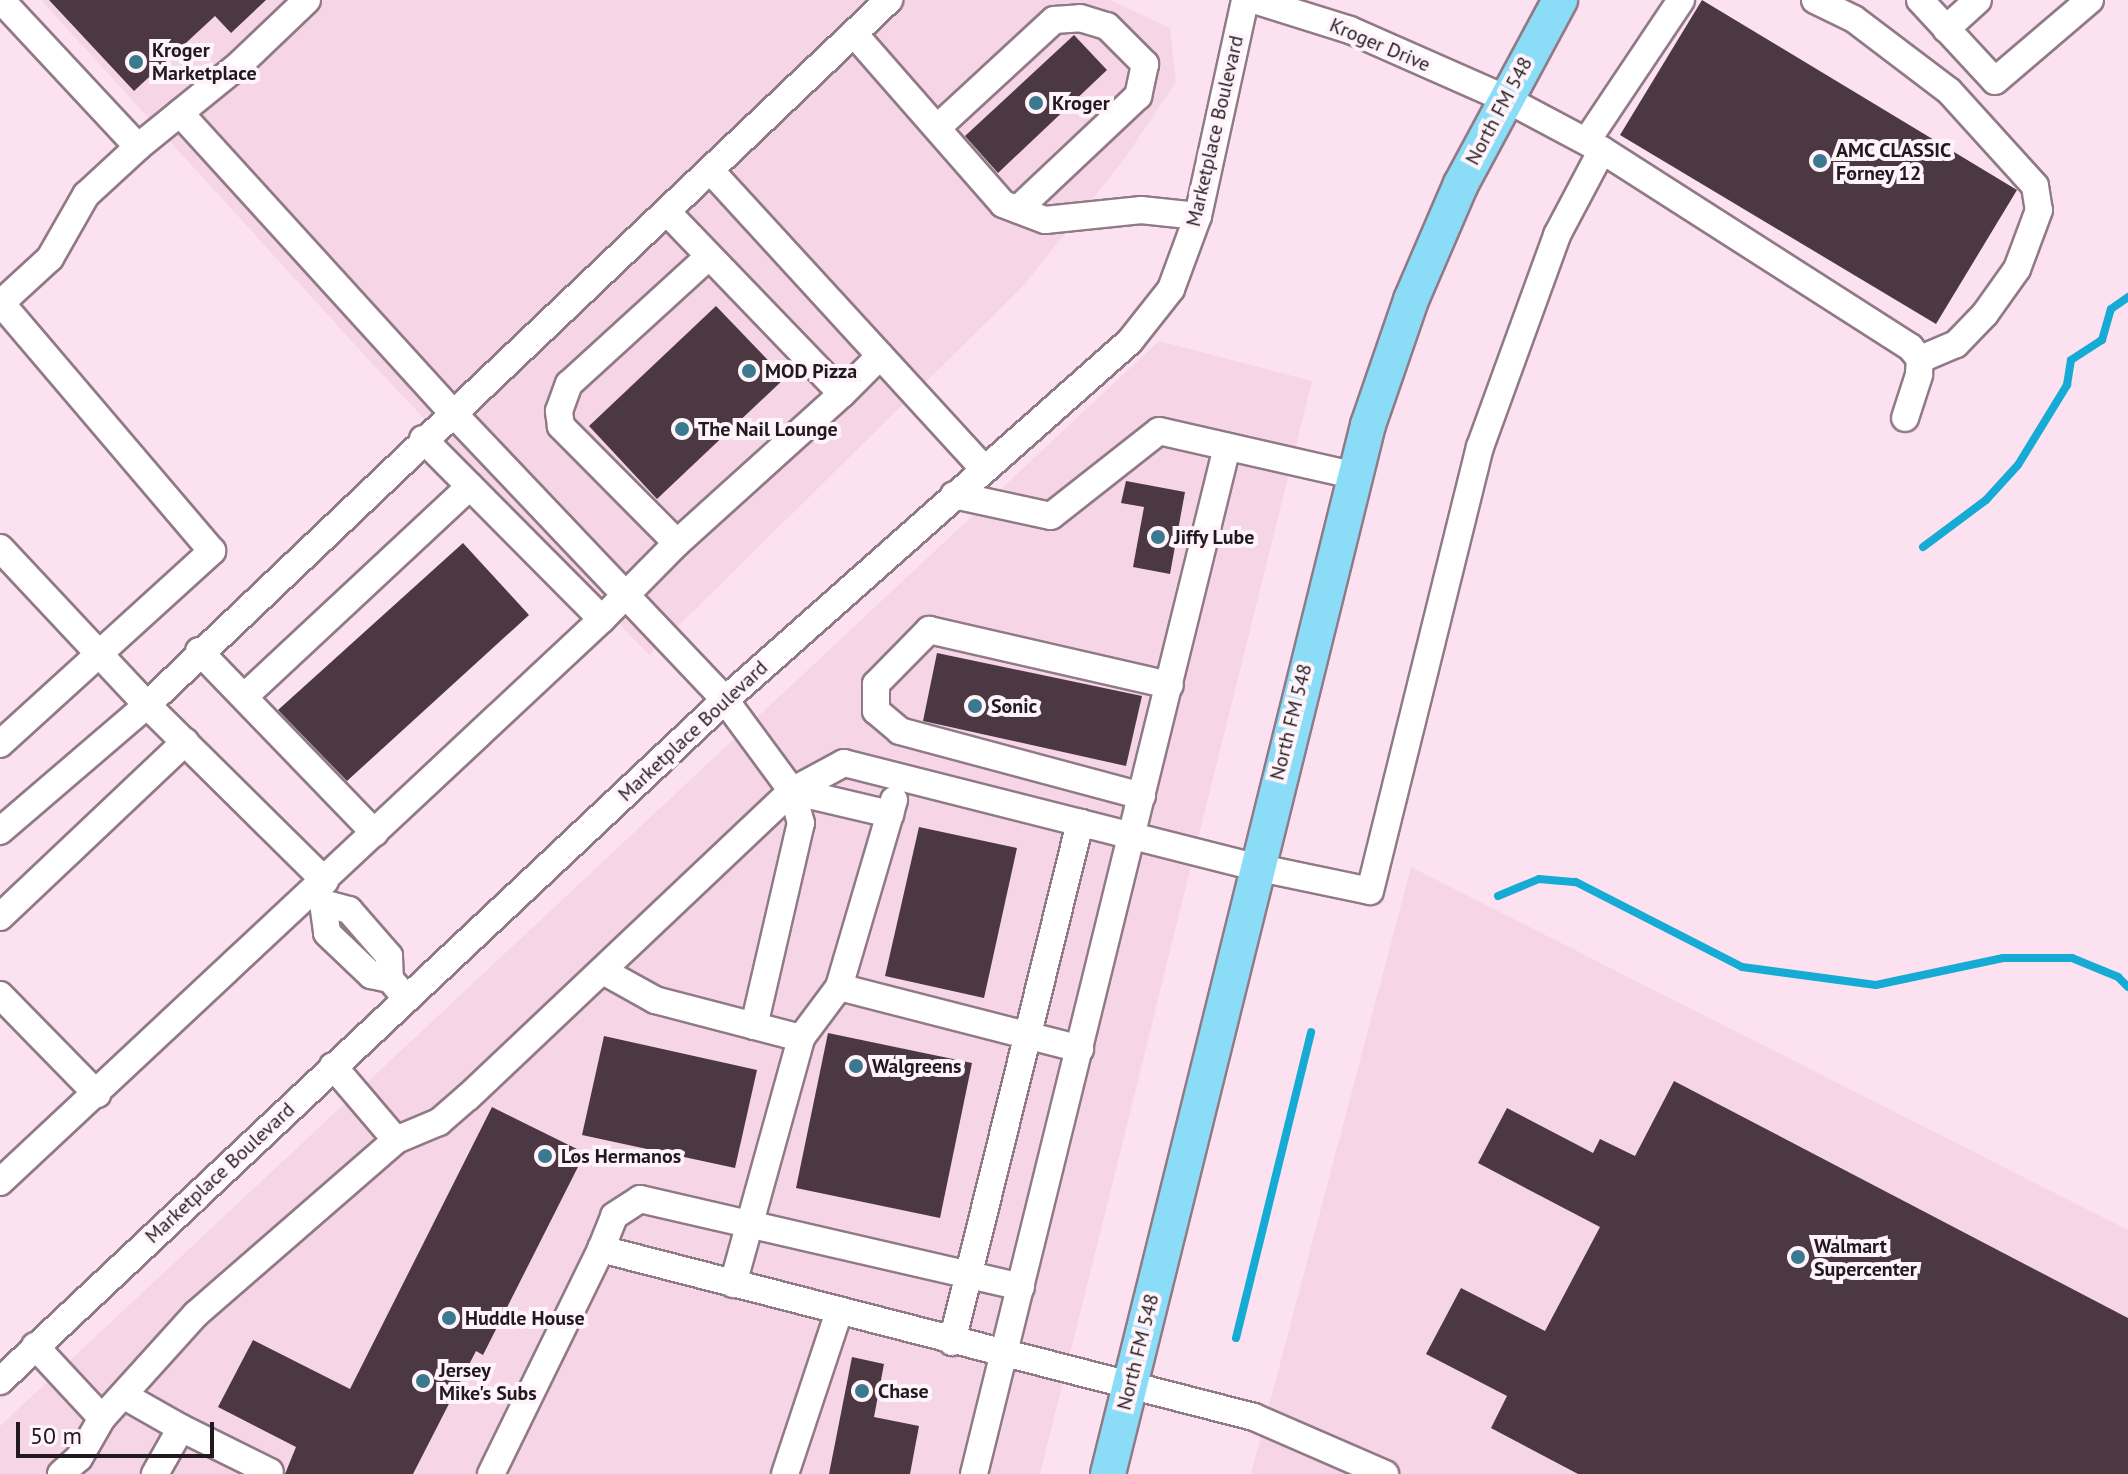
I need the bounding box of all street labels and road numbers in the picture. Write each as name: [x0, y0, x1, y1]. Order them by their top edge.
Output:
street label: Kroger Drive: [1326, 13, 1434, 77]
street label: Marketplace Boulevard: [1181, 33, 1249, 229]
street label: North FM 548: [1461, 53, 1537, 169]
street label: Marketplace Boulevard: [613, 656, 773, 806]
street label: North FM 548: [1265, 661, 1317, 783]
street label: Marketplace Boulevard: [140, 1098, 300, 1248]
street label: North FM 548: [1112, 1291, 1164, 1413]

